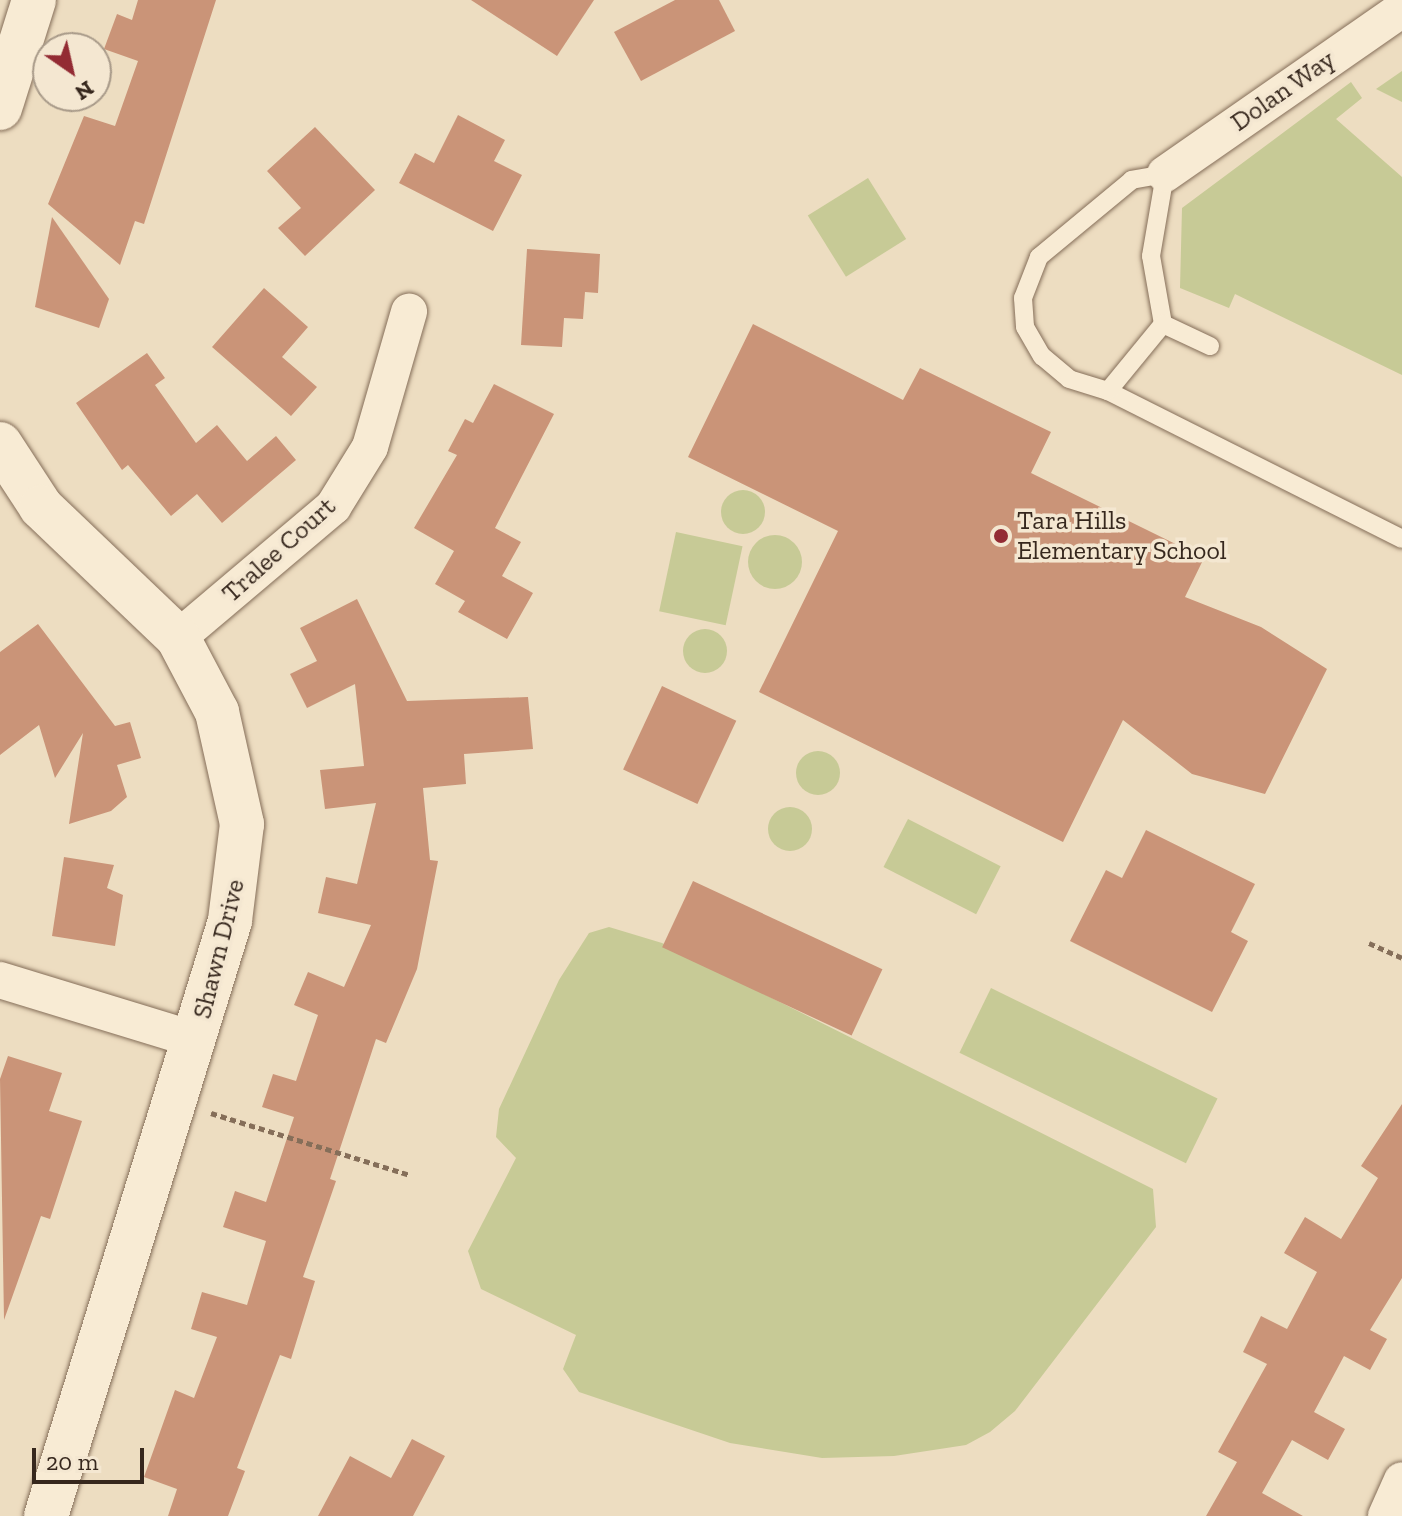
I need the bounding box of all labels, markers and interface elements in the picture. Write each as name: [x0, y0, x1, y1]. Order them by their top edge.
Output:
north arrow: [32, 32, 112, 112]
street label: Dolan Way: [1225, 44, 1341, 138]
text: N: [70, 75, 99, 107]
street label: Tralee Court: [216, 491, 342, 609]
place label: Tara Hills Elementary School: [1017, 505, 1227, 566]
marker: Tara Hills Elementary School: [992, 527, 1010, 545]
street label: Shawn Drive: [187, 876, 251, 1022]
scale bar: [36, 1432, 148, 1482]
text: 20 m: [46, 1447, 98, 1476]

